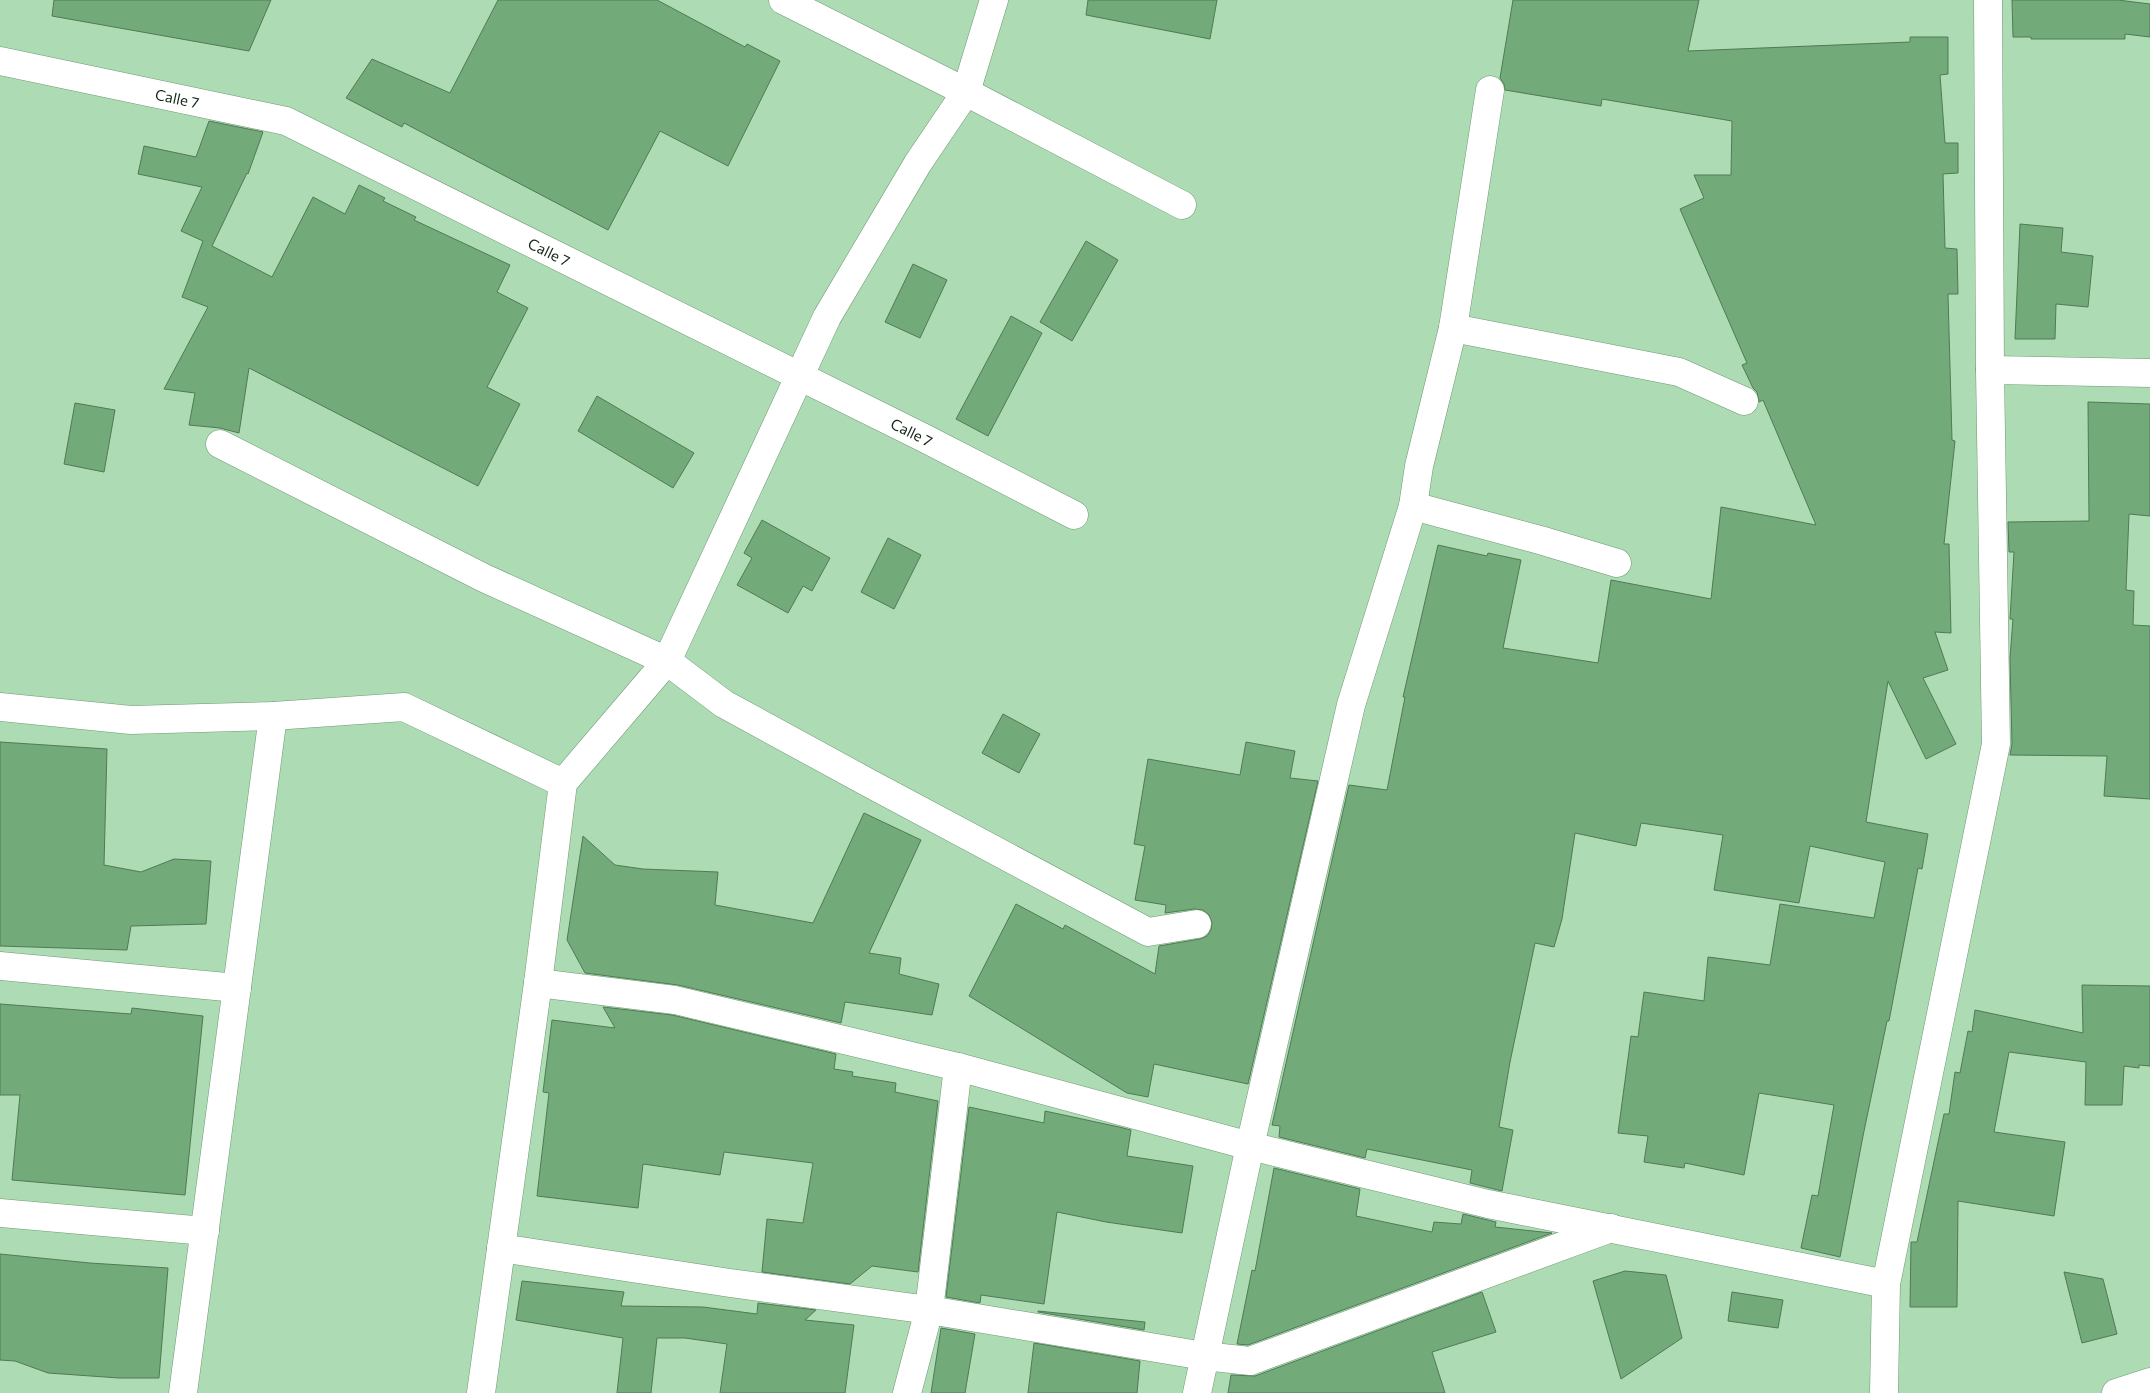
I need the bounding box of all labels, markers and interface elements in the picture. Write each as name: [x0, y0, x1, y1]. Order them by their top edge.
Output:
street label: Calle 7: [154, 85, 201, 112]
street label: Calle 7: [525, 234, 573, 270]
street label: Calle 7: [888, 414, 936, 450]

